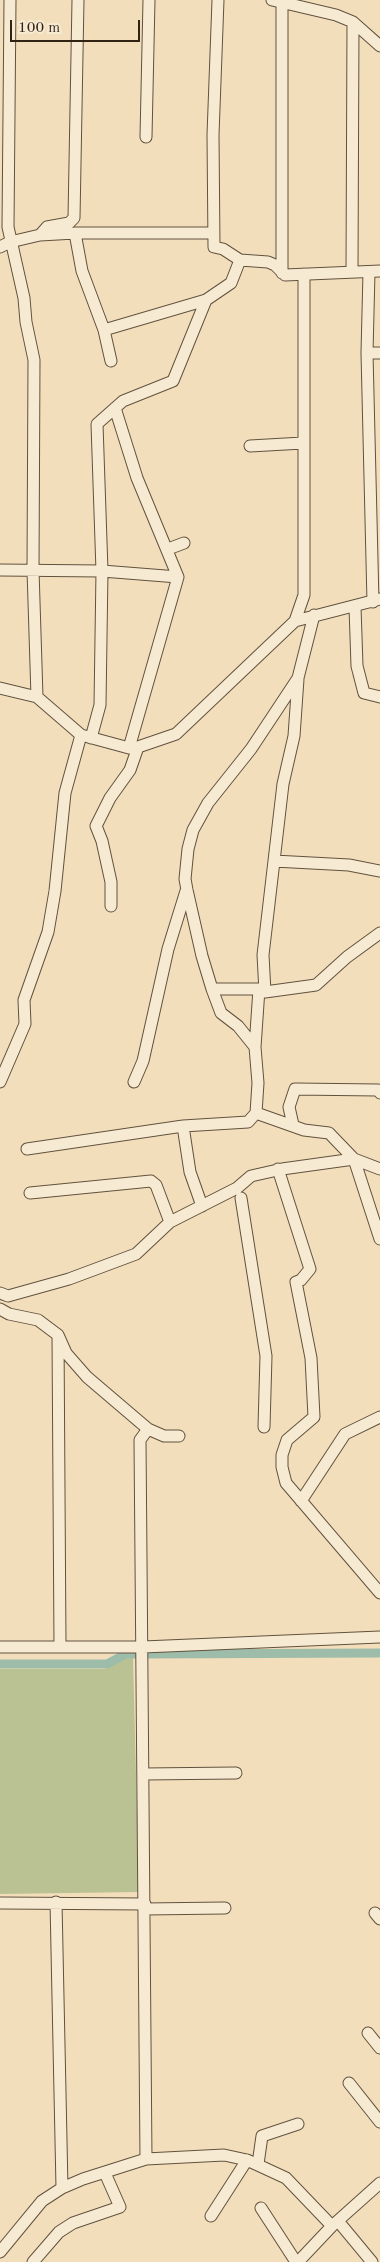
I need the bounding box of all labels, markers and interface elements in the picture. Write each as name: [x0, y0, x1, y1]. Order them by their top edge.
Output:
scale bar: [12, 10, 142, 42]
text: 100 m: [18, 21, 60, 36]

